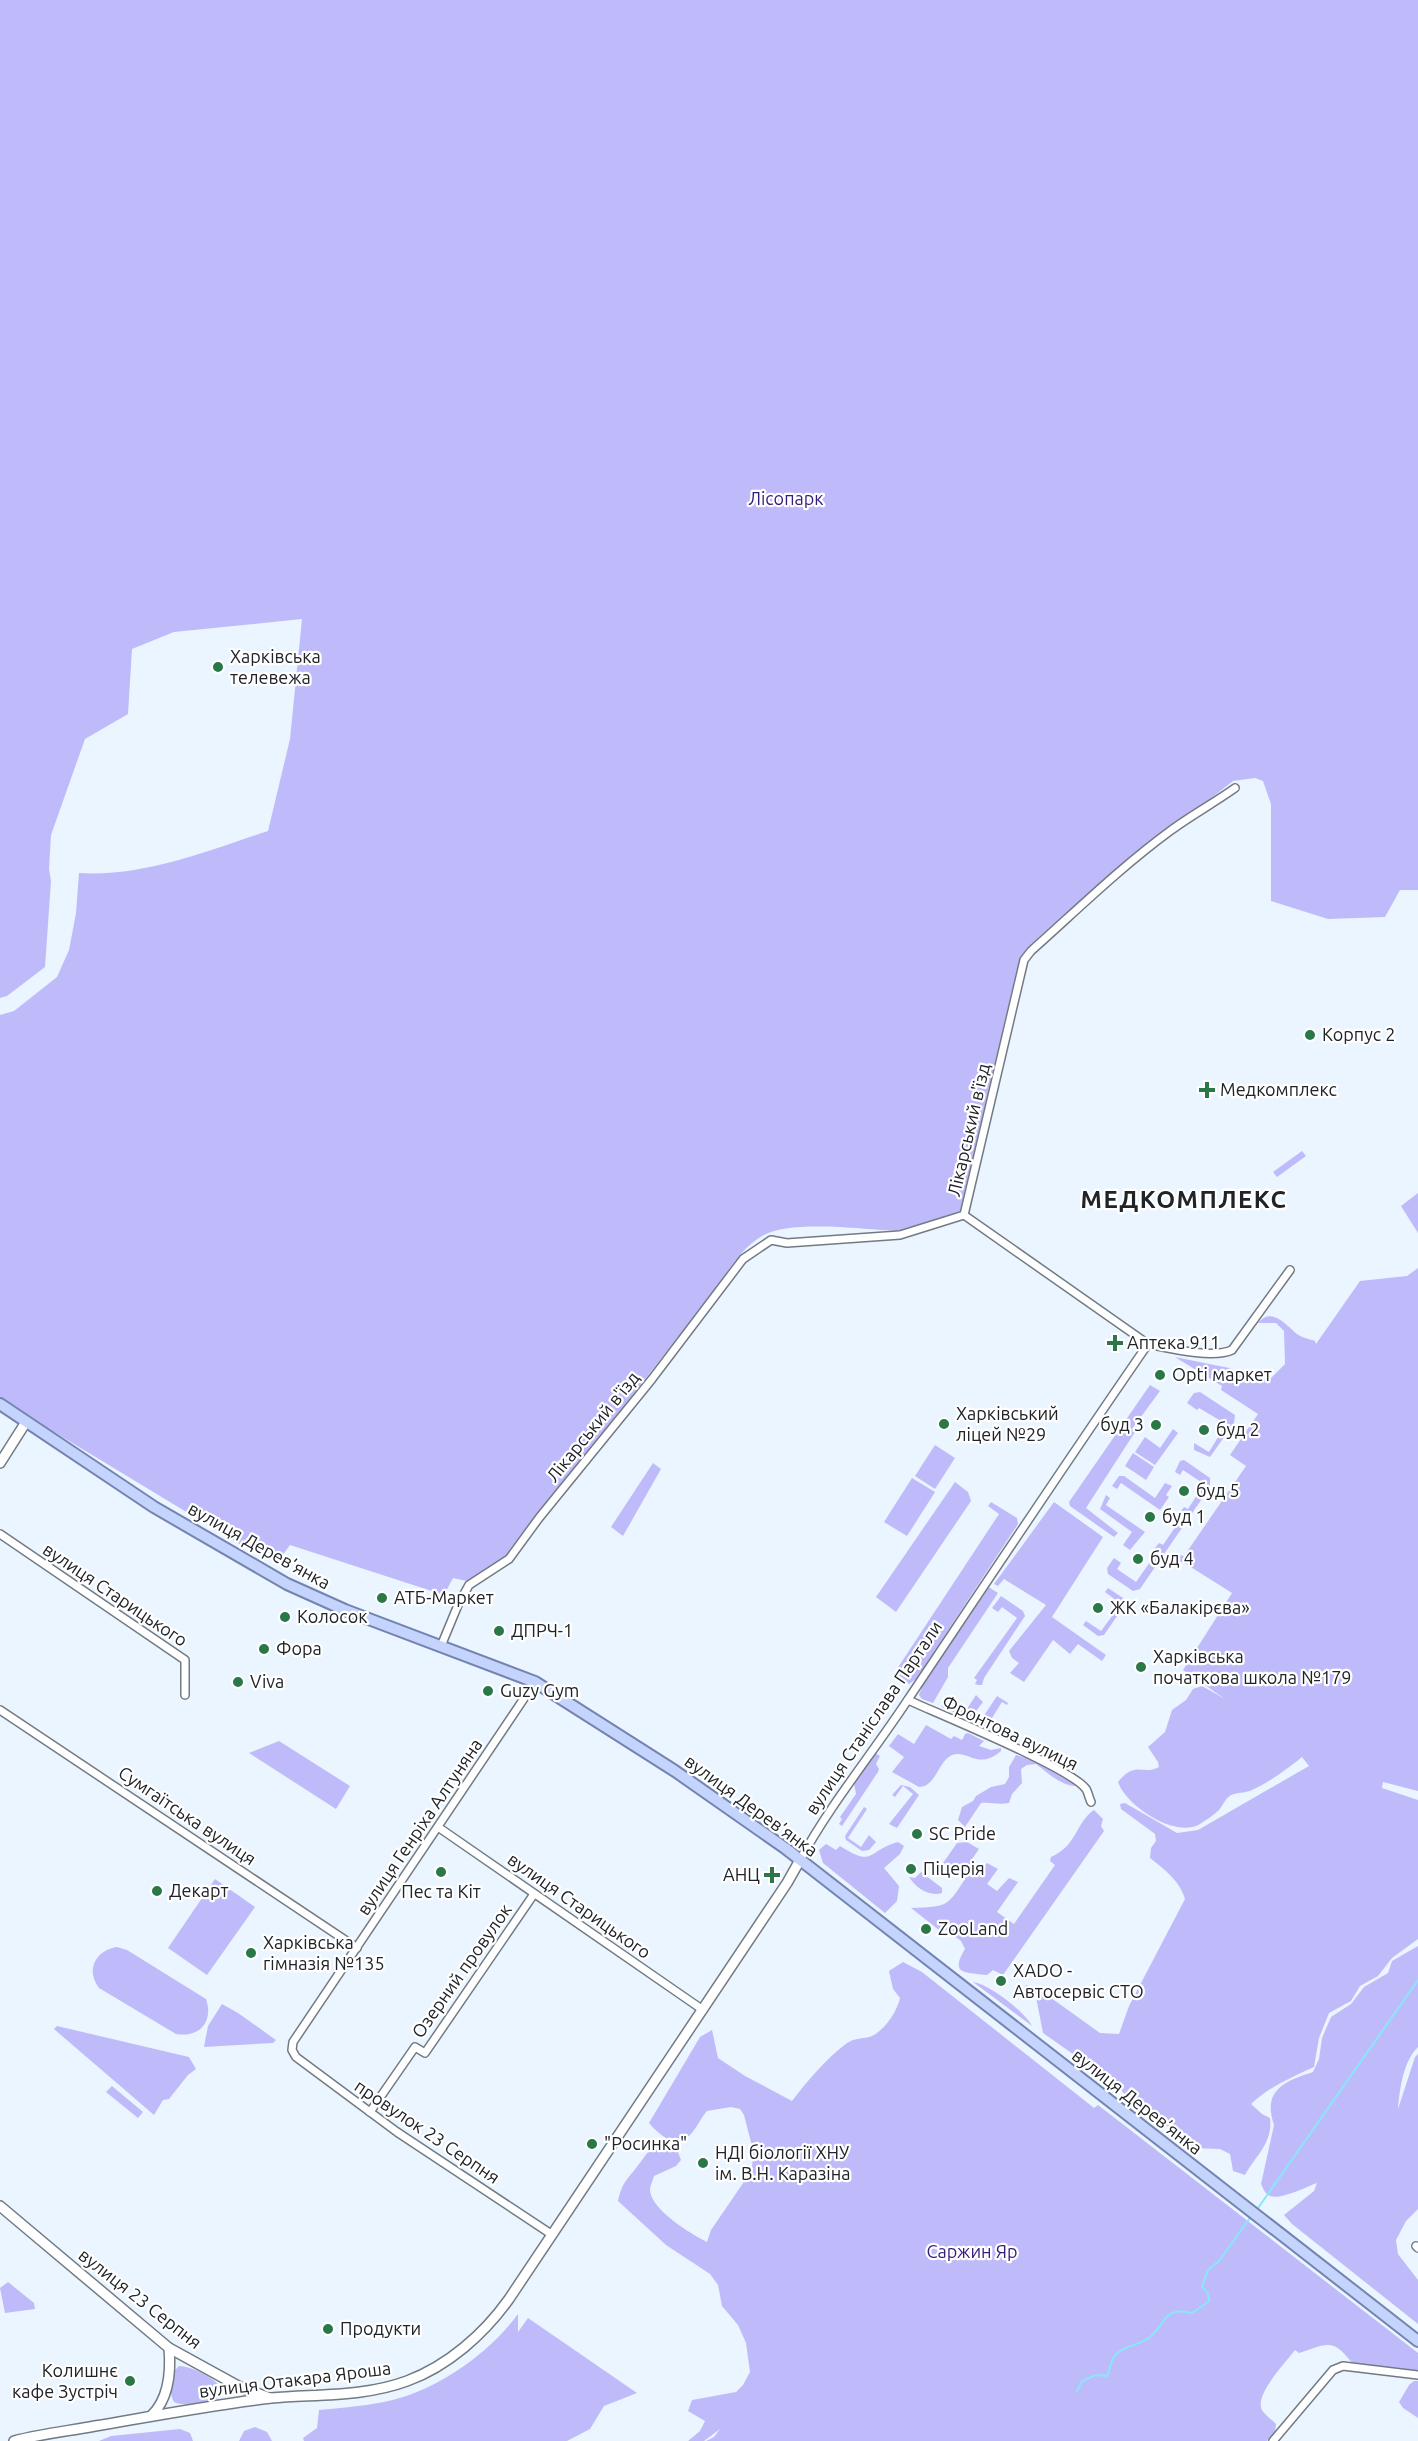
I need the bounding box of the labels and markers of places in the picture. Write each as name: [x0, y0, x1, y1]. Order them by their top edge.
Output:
place label: Харківська телевежа: [230, 646, 321, 687]
marker: Харківська телевежа: [211, 660, 225, 674]
place label: Корпус 2: [1322, 1024, 1395, 1044]
marker: Корпус 2: [1303, 1028, 1317, 1042]
place label: Медкомплекс: [1220, 1079, 1337, 1099]
marker: Медкомплекс: [1198, 1081, 1216, 1099]
place label: Аптека 911: [1127, 1332, 1220, 1352]
marker: Аптека 911: [1108, 1336, 1122, 1350]
place label: Opti маркет: [1172, 1364, 1272, 1384]
marker: Opti маркет: [1153, 1368, 1167, 1382]
place label: Харківський ліцей №29: [956, 1403, 1059, 1444]
place label: буд 3: [1100, 1414, 1144, 1434]
marker: Харківський ліцей №29: [937, 1417, 951, 1431]
marker: буд 3: [1149, 1418, 1163, 1432]
place label: буд 2: [1216, 1419, 1260, 1439]
marker: буд 2: [1197, 1423, 1211, 1437]
place label: буд 5: [1196, 1480, 1240, 1500]
marker: буд 5: [1177, 1484, 1191, 1498]
place label: буд 1: [1162, 1506, 1206, 1526]
marker: буд 1: [1143, 1510, 1157, 1524]
place label: буд 4: [1150, 1548, 1194, 1568]
marker: буд 4: [1131, 1552, 1145, 1566]
place label: АТБ-Маркет: [394, 1587, 494, 1607]
marker: АТБ-Маркет: [375, 1591, 389, 1605]
place label: ЖК «Балакірєва»: [1110, 1597, 1250, 1617]
marker: ЖК «Балакірєва»: [1091, 1601, 1105, 1615]
place label: Колосок: [297, 1606, 367, 1626]
marker: Колосок: [278, 1610, 292, 1624]
place label: ДПРЧ-1: [511, 1620, 573, 1640]
marker: ДПРЧ-1: [492, 1624, 506, 1638]
place label: Фора: [276, 1638, 322, 1658]
marker: Фора: [257, 1642, 271, 1656]
place label: Харківська початкова школа №179: [1153, 1646, 1352, 1687]
marker: Харківська початкова школа №179: [1134, 1660, 1148, 1674]
place label: Viva: [250, 1671, 284, 1691]
marker: Viva: [231, 1675, 245, 1689]
place label: Guzy Gym: [500, 1680, 579, 1700]
marker: Guzy Gym: [481, 1684, 495, 1698]
place label: SC Pride: [929, 1823, 996, 1843]
marker: SC Pride: [910, 1827, 924, 1841]
place label: Піцерія: [923, 1858, 985, 1878]
marker: Піцерія: [904, 1862, 918, 1876]
place label: АНЦ: [723, 1864, 760, 1884]
marker: Пес та Кіт: [434, 1865, 448, 1879]
marker: АНЦ: [765, 1868, 779, 1882]
place label: Декарт: [169, 1880, 229, 1900]
place label: Пес та Кіт: [401, 1881, 481, 1901]
marker: Декарт: [150, 1884, 164, 1898]
place label: ZooLand: [938, 1918, 1008, 1938]
marker: ZooLand: [919, 1922, 933, 1936]
place label: Харківська гімназія №135: [263, 1932, 385, 1973]
marker: Харківська гімназія №135: [244, 1946, 258, 1960]
place label: XADO - Автосервіс СТО: [1013, 1960, 1144, 2001]
marker: XADO - Автосервіс СТО: [994, 1974, 1008, 1988]
place label: "Росинка": [604, 2133, 687, 2153]
marker: "Росинка": [585, 2137, 599, 2151]
place label: НДІ біології ХНУ ім. В.Н. Каразіна: [715, 2142, 850, 2183]
marker: НДІ біології ХНУ ім. В.Н. Каразіна: [696, 2156, 710, 2170]
place label: Продукти: [340, 2318, 421, 2338]
marker: Продукти: [321, 2322, 335, 2336]
place label: Колишнє кафе Зустріч: [12, 2360, 118, 2401]
marker: Колишнє кафе Зустріч: [123, 2374, 137, 2388]

